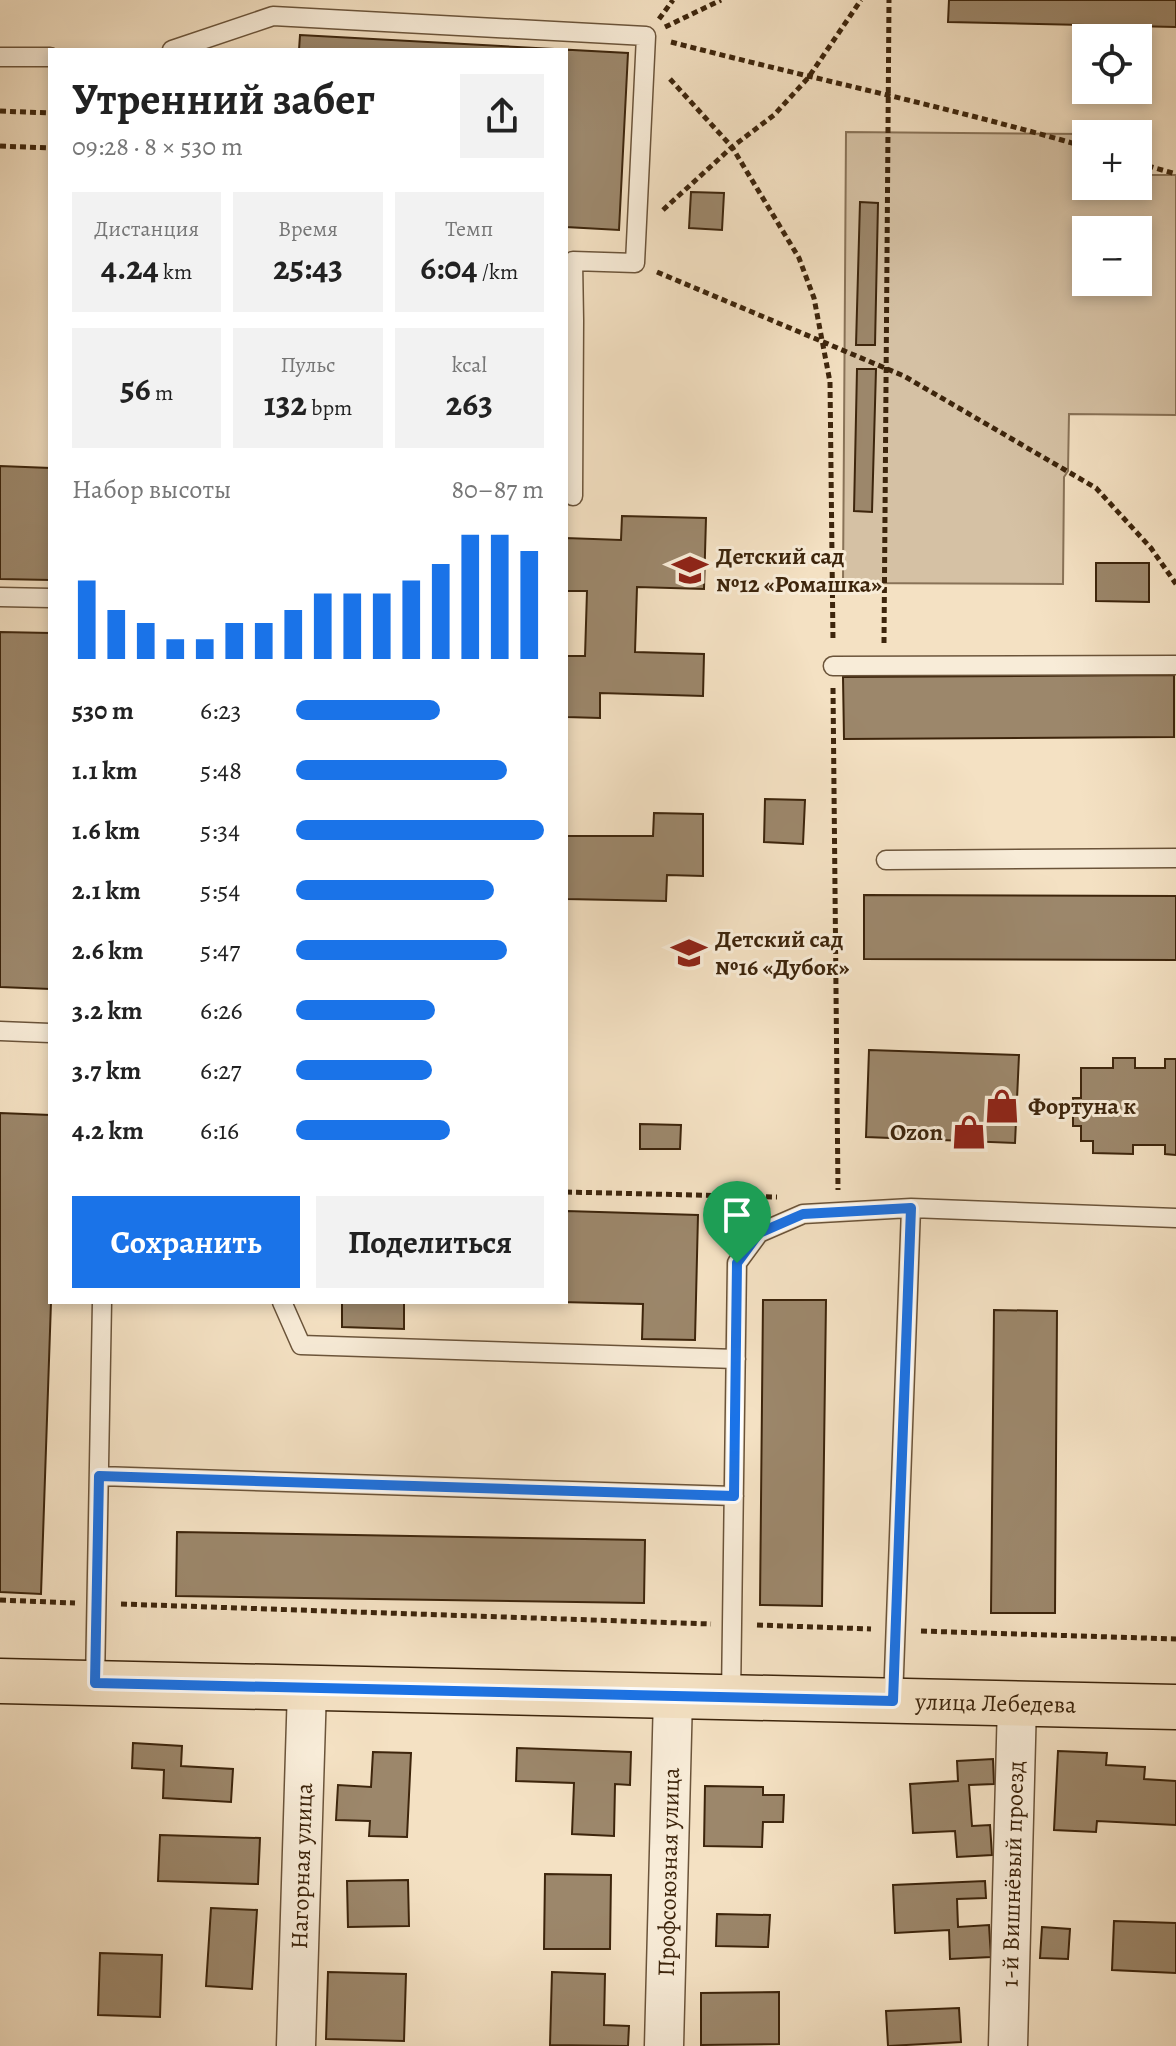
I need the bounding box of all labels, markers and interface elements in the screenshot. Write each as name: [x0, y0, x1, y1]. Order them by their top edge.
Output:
map controls: [1072, 24, 1152, 296]
button: locate: [1072, 24, 1152, 104]
text: Утренний забег: [72, 69, 375, 129]
button: share: [460, 74, 544, 158]
button: +: [1072, 120, 1152, 200]
text: 09:28 · 8 × 530 m: [72, 129, 243, 164]
text: Дистанция: [94, 214, 199, 244]
text: Время: [278, 214, 338, 244]
text: Темп: [445, 214, 493, 244]
button: −: [1072, 216, 1152, 296]
text: 4.24: [101, 244, 159, 291]
text: 25:43: [273, 244, 343, 291]
text: 6:04: [420, 244, 477, 291]
text: km: [159, 257, 192, 287]
text: /km: [477, 257, 518, 287]
text: Пульс: [280, 350, 336, 380]
text: kcal: [452, 350, 487, 380]
text: 56: [120, 365, 151, 412]
text: m: [151, 378, 173, 408]
text: 132: [264, 380, 307, 427]
text: 263: [446, 380, 493, 427]
text: bpm: [307, 393, 352, 423]
text: Набор высоты: [72, 472, 231, 507]
text: 80–87 m: [451, 472, 544, 507]
place label: Детский сад №12 «Ромашка»: [716, 540, 882, 600]
school or university icon: Детский сад №12 «Ромашка»: [671, 551, 709, 589]
text: 530 m: [72, 693, 134, 728]
text: 6:23: [200, 693, 241, 728]
text: 1.1 km: [72, 753, 138, 788]
text: 5:48: [200, 753, 242, 788]
text: 1.6 km: [72, 813, 140, 848]
text: 5:34: [200, 813, 240, 848]
text: 2.1 km: [72, 873, 141, 908]
text: 5:54: [200, 873, 240, 908]
place label: Детский сад №16 «Дубок»: [715, 923, 850, 983]
text: 2.6 km: [72, 933, 144, 968]
text: 5:47: [200, 933, 240, 968]
school or university icon: Детский сад №16 «Дубок»: [670, 934, 708, 972]
text: 3.2 km: [72, 993, 143, 1028]
text: 6:26: [200, 993, 243, 1028]
text: 3.7 km: [72, 1053, 141, 1088]
text: 6:27: [200, 1053, 241, 1088]
shop icon: Фортуна к: [983, 1087, 1021, 1125]
place label: Фортуна к: [1028, 1090, 1136, 1122]
text: 4.2 km: [72, 1113, 144, 1148]
text: 6:16: [200, 1113, 239, 1148]
shop icon: Ozon: [950, 1113, 988, 1151]
place label: Ozon: [890, 1116, 943, 1148]
pin: [703, 1181, 771, 1263]
icon: arrive: [715, 1193, 759, 1237]
button: Сохранить: [72, 1196, 300, 1288]
button: Поделиться: [316, 1196, 544, 1288]
street label: улица Лебедева: [914, 1685, 1077, 1721]
street label: 1-й Вишнёвый проезд: [994, 1760, 1031, 1988]
street label: Профсоюзная улица: [650, 1767, 687, 1977]
street label: Нагорная улица: [283, 1783, 320, 1950]

